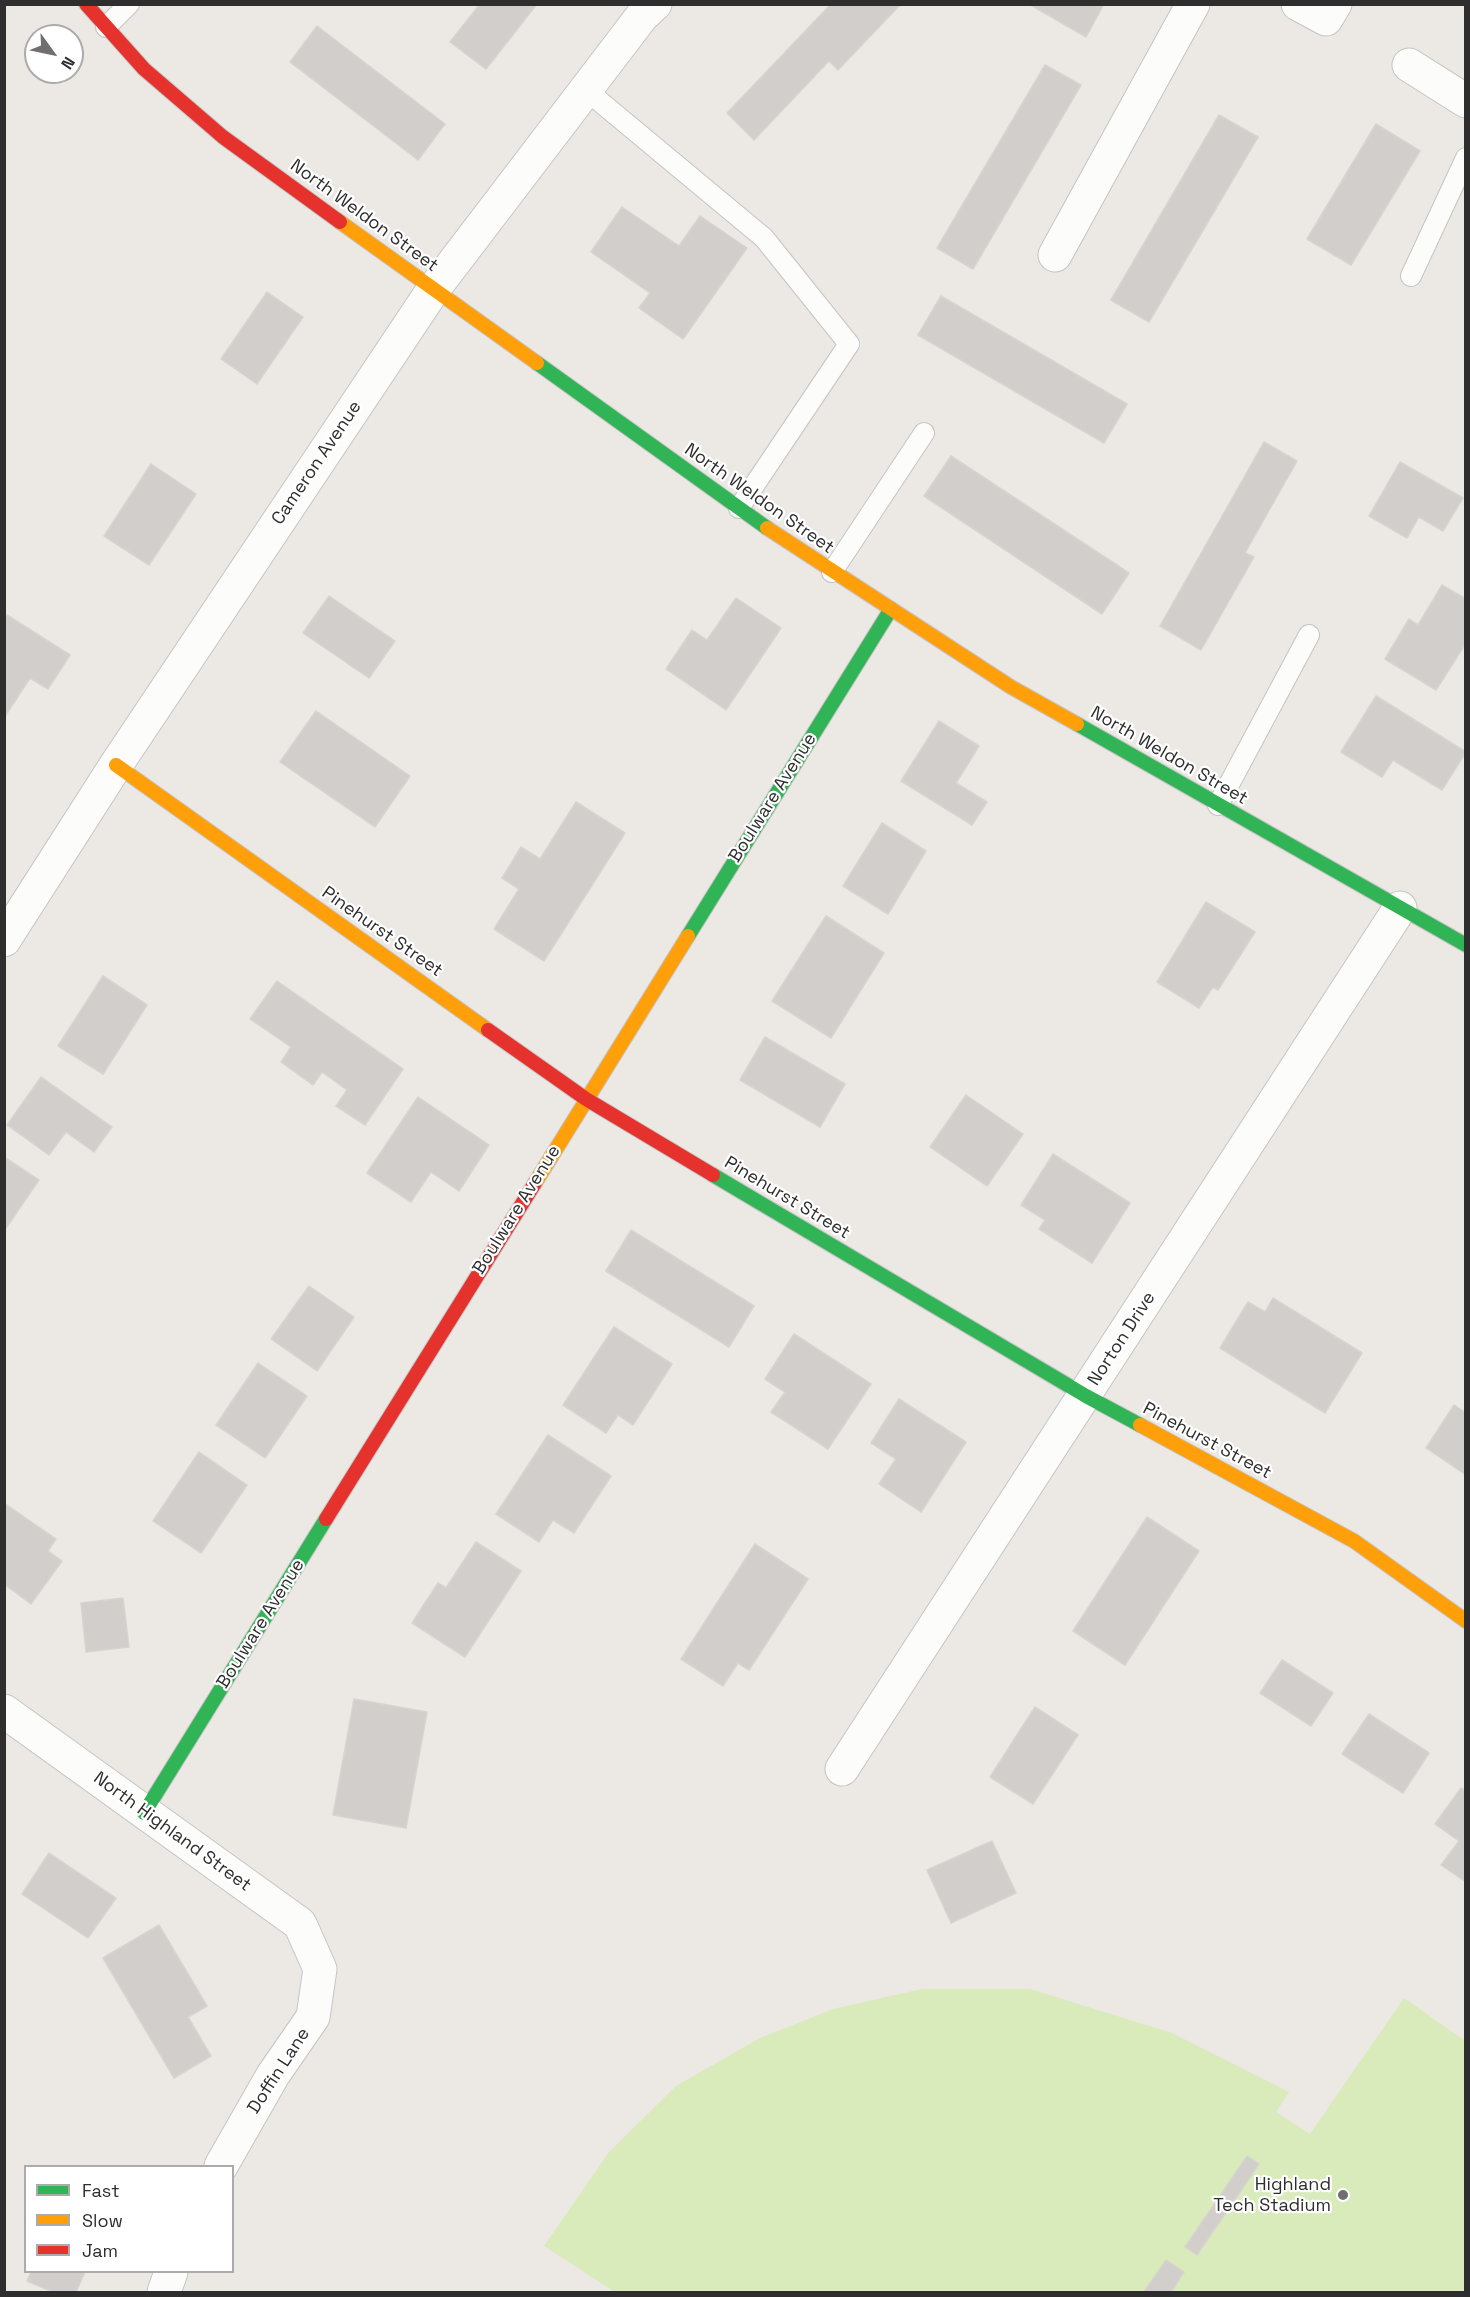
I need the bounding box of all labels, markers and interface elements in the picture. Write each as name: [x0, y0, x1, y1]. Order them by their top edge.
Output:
north arrow: [24, 24, 84, 84]
text: N: [56, 53, 80, 73]
street label: North Weldon Street: [286, 155, 442, 277]
street label: Cameron Avenue: [268, 397, 366, 529]
street label: North Weldon Street: [680, 439, 838, 559]
street label: North Weldon Street: [1087, 702, 1251, 810]
street label: Boulware Avenue: [725, 729, 821, 867]
street label: Pinehurst Street: [317, 882, 447, 982]
street label: Boulware Avenue: [469, 1141, 565, 1279]
street label: Pinehurst Street: [720, 1152, 854, 1244]
street label: Norton Drive: [1084, 1288, 1160, 1390]
street label: Pinehurst Street: [1139, 1398, 1275, 1484]
street label: Boulware Avenue: [213, 1555, 309, 1693]
street label: North Highland Street: [89, 1768, 255, 1896]
street label: Doffin Lane: [243, 2024, 315, 2118]
legend: [24, 2165, 234, 2273]
place label: Highland Tech Stadium: [1213, 2174, 1331, 2216]
text: Fast: [82, 2179, 119, 2202]
marker: Highland Tech Stadium: [1336, 2188, 1350, 2202]
text: Slow: [82, 2209, 123, 2232]
text: Jam: [82, 2239, 118, 2262]

